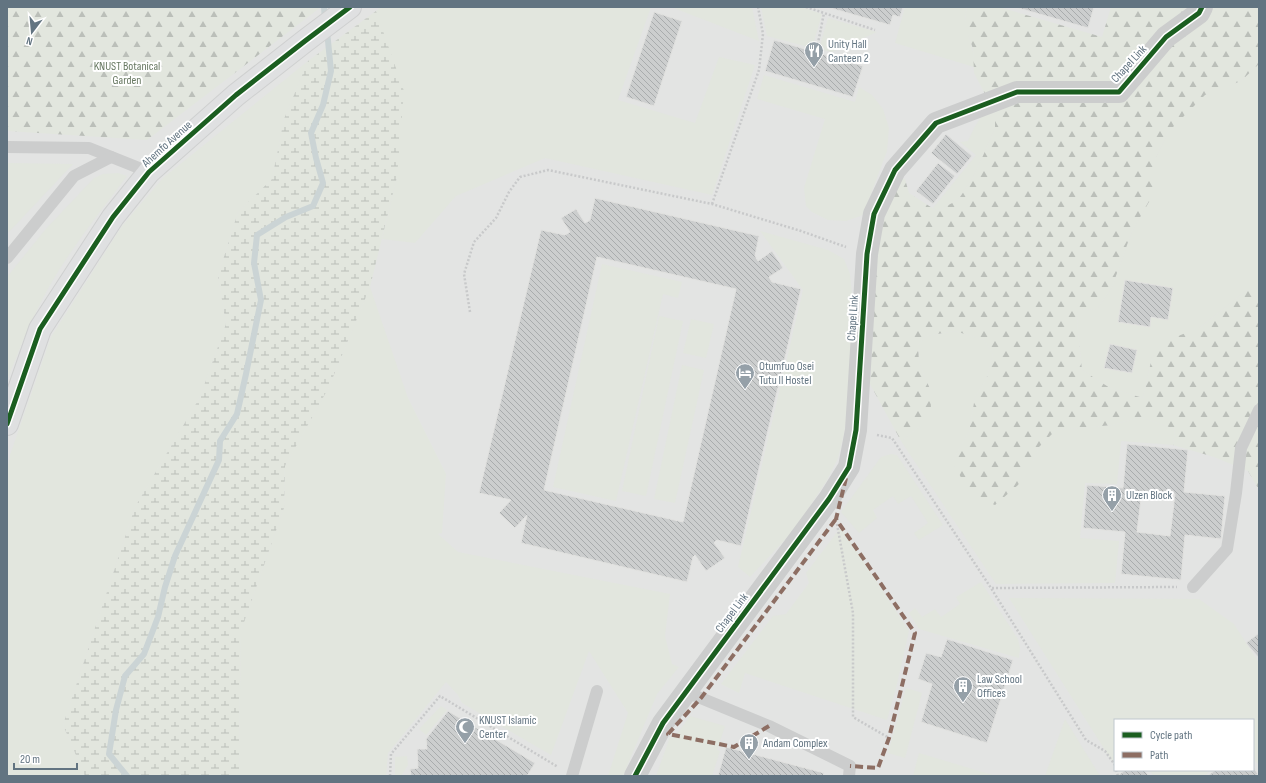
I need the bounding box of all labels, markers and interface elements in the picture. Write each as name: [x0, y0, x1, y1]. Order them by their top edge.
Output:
north arrow: [12, 12, 52, 52]
text: N: [25, 34, 34, 48]
place label: Unity Hall Canteen 2: [828, 37, 869, 66]
restaurant icon: Unity Hall Canteen 2: [803, 40, 825, 68]
street label: Chapel Link: [1108, 42, 1150, 86]
park label: KNUST Botanical Garden: [94, 59, 160, 88]
street label: Ahemfo Avenue: [138, 117, 195, 171]
street label: Chapel Link: [844, 294, 862, 341]
place label: Otumfuo Osei Tutu II Hostel: [759, 359, 814, 388]
hotel icon: Otumfuo Osei Tutu II Hostel: [734, 362, 756, 390]
building icon: Ulzen Block: [1101, 484, 1123, 512]
place label: Ulzen Block: [1126, 488, 1173, 503]
street label: Chapel Link: [712, 590, 752, 636]
place label: Law School Offices: [977, 672, 1022, 701]
building icon: Law School Offices: [952, 675, 974, 703]
place label: KNUST Islamic Center: [479, 713, 537, 742]
mosque icon: KNUST Islamic Center: [454, 716, 476, 744]
legend: [1114, 719, 1254, 771]
text: Cycle path: [1150, 728, 1192, 743]
building icon: Andam Complex: [738, 732, 760, 760]
place label: Andam Complex: [762, 736, 828, 751]
scale bar: [14, 745, 77, 771]
text: Path: [1150, 748, 1168, 763]
text: 20 m: [20, 752, 40, 767]

